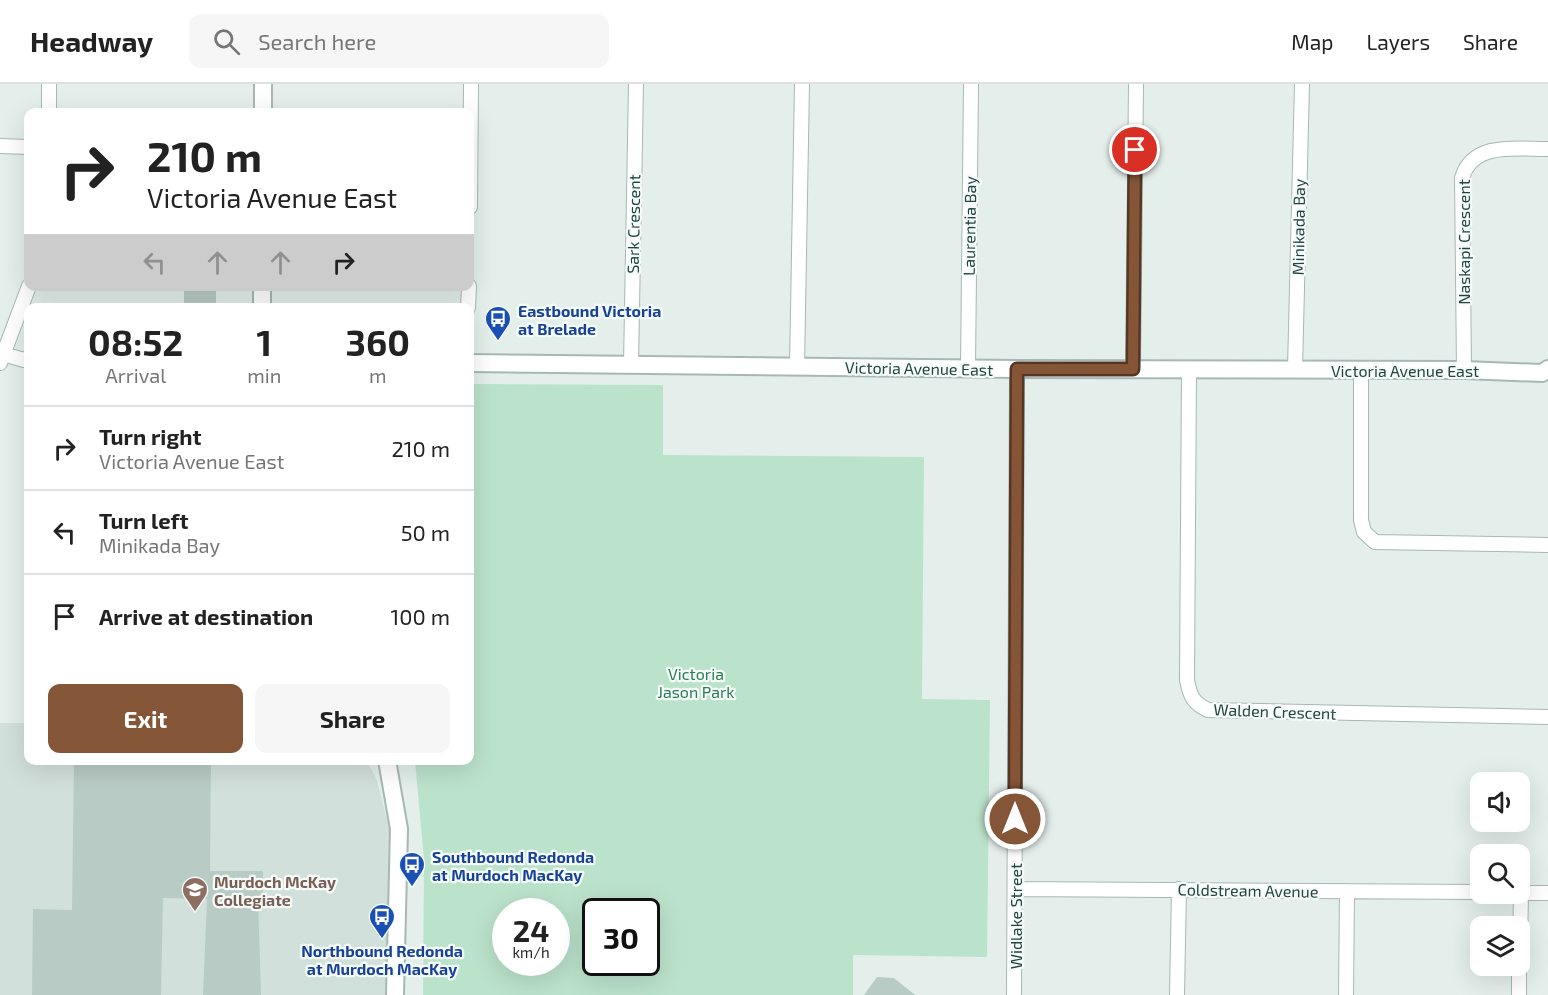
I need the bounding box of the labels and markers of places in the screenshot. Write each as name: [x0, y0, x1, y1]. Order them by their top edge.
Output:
pin: [1109, 124, 1160, 175]
place label: Eastbound Victoria at Brelade: [518, 301, 661, 338]
bus stop icon: Eastbound Victoria at Brelade: [483, 304, 513, 342]
place label: Southbound Redonda at Murdoch MacKay: [432, 847, 594, 885]
bus stop icon: Southbound Redonda at Murdoch MacKay: [397, 850, 427, 888]
place label: Murdoch McKay Collegiate: [214, 872, 336, 909]
school or university icon: Murdoch McKay Collegiate: [180, 875, 210, 913]
bus stop icon: Northbound Redonda at Murdoch MacKay: [367, 902, 397, 940]
place label: Northbound Redonda at Murdoch MacKay: [301, 941, 463, 979]

